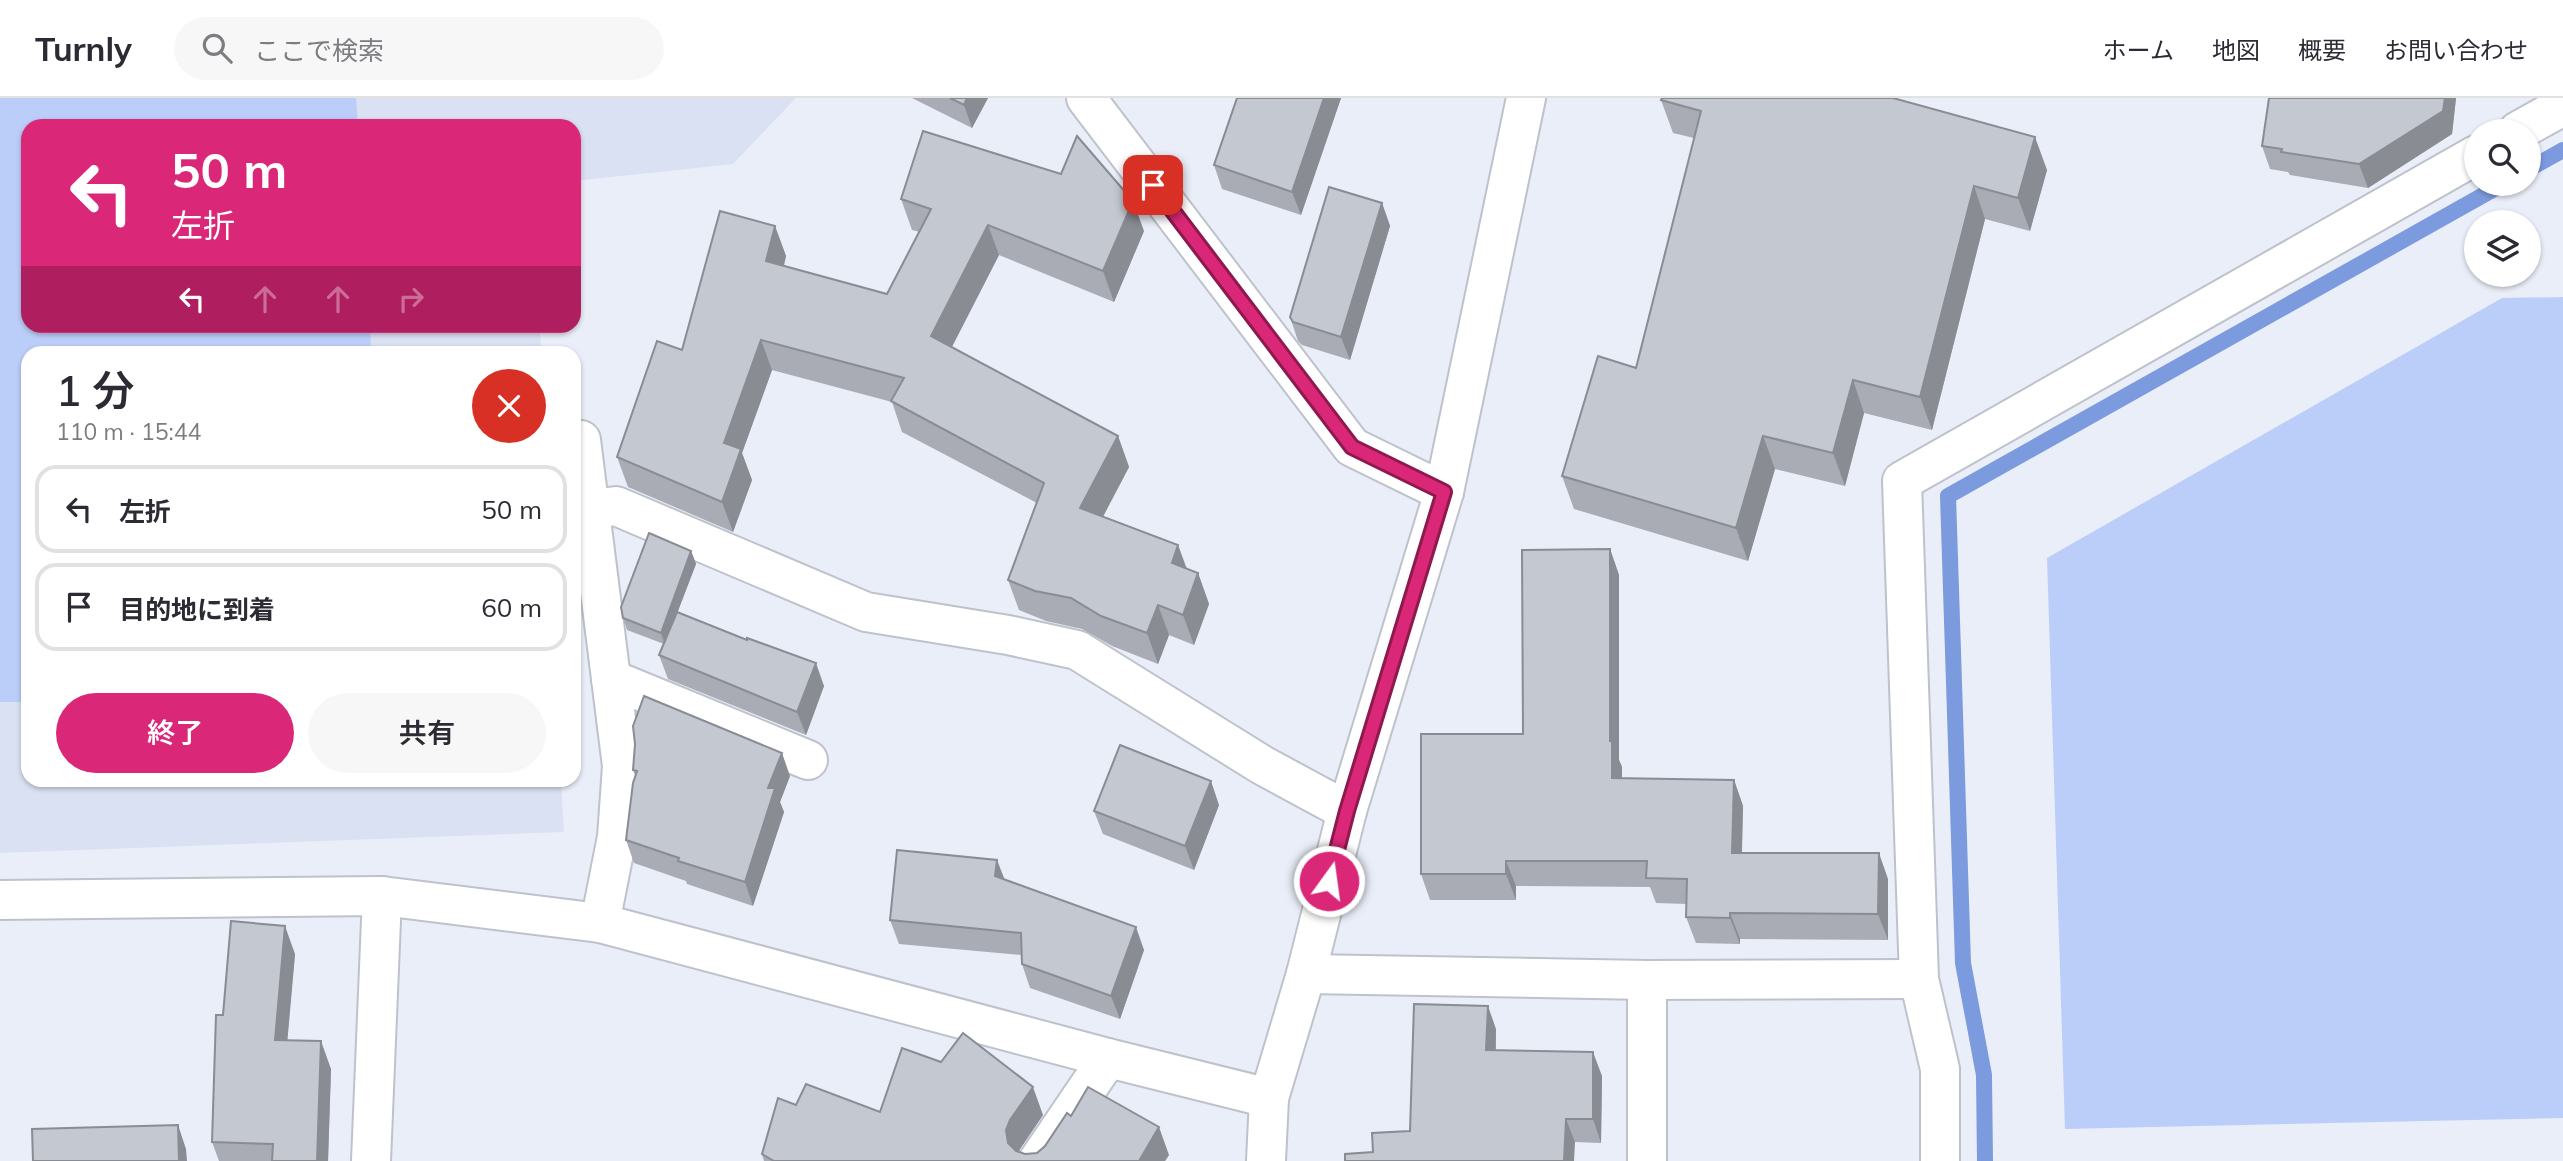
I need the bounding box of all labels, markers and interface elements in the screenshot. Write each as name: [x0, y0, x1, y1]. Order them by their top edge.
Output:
search box: [174, 17, 664, 80]
text: Turnly: [35, 28, 132, 69]
icon: search: [198, 29, 236, 67]
text: ここで検索: [254, 34, 384, 67]
text: ホーム: [2103, 35, 2174, 65]
text: 地図: [2212, 35, 2260, 65]
text: 概要: [2298, 35, 2346, 65]
text: お問い合わせ: [2384, 35, 2528, 65]
map controls: [2464, 119, 2541, 287]
button: search: [2464, 119, 2541, 196]
text: 50 m: [171, 139, 287, 200]
icon: left: [56, 147, 147, 238]
pin: [1123, 155, 1183, 215]
icon: arrive: [1134, 166, 1172, 204]
text: 左折: [171, 205, 235, 245]
button: layers: [2464, 210, 2541, 287]
icon: left: [173, 280, 211, 318]
icon: ahead: [246, 280, 284, 318]
icon: ahead: [319, 280, 357, 318]
icon: right: [392, 280, 430, 318]
text: 1 分: [56, 364, 134, 417]
button: close: [472, 369, 546, 443]
text: 110 m · 15:44: [56, 417, 201, 446]
icon: left: [60, 490, 98, 528]
text: 50 m: [481, 493, 542, 526]
text: 左折: [119, 495, 171, 528]
icon: arrive: [60, 588, 98, 626]
text: 60 m: [481, 591, 542, 624]
text: 目的地に到着: [119, 593, 275, 626]
button: 終了: [56, 693, 294, 773]
button: 共有: [308, 693, 546, 773]
position arrow: [1292, 844, 1366, 918]

